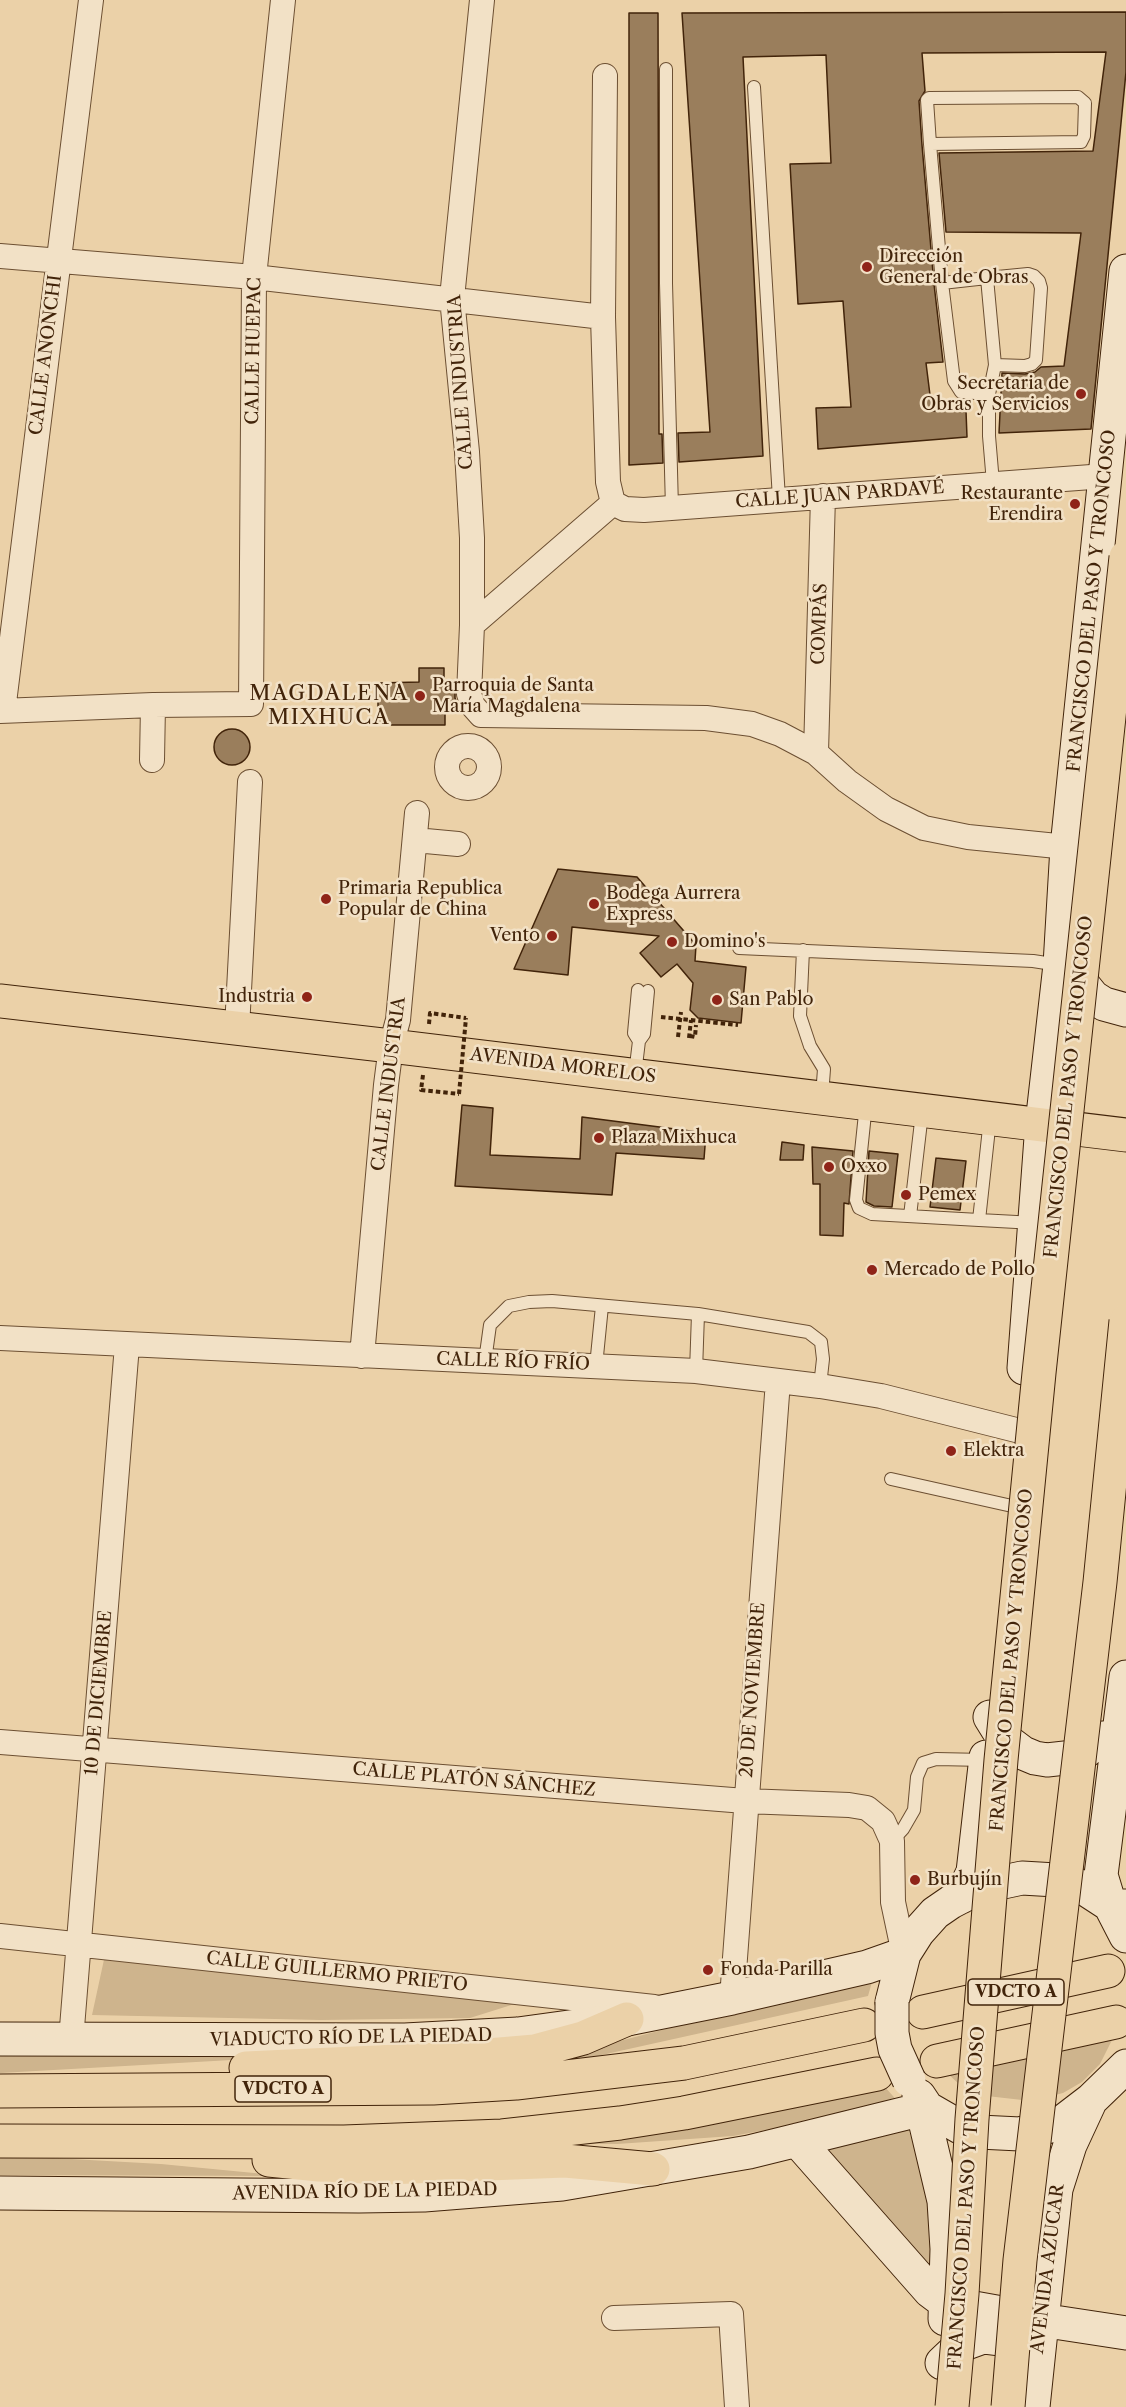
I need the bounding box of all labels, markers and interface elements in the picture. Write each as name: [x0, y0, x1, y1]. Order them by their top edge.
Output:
place label: Dirección General de Obras: [879, 246, 1029, 288]
marker: Dirección General de Obras: [860, 260, 874, 274]
street label: CALLE ANONCHI: [25, 273, 67, 437]
street label: CALLE HUEPAC: [242, 277, 266, 425]
street label: CALLE INDUSTRIA: [444, 294, 478, 470]
place label: Secretaria de Obras y Servicios: [921, 373, 1069, 416]
marker: Secretaria de Obras y Servicios: [1074, 387, 1088, 401]
street label: FRANCISCO DEL PASO Y TRONCOSO: [1063, 429, 1121, 773]
street label: CALLE JUAN PARDAVÉ: [735, 477, 945, 513]
place label: Restaurante Erendira: [960, 483, 1063, 526]
marker: Restaurante Erendira: [1068, 497, 1082, 511]
street label: COMPÁS: [808, 583, 832, 665]
place label: Parroquia de Santa María Magdalena: [432, 675, 594, 718]
district label: MAGDALENA MIXHUCA: [249, 681, 409, 731]
marker: Parroquia de Santa María Magdalena: [413, 689, 427, 703]
place label: Primaria Republica Popular de China: [338, 878, 503, 920]
place label: Bodega Aurrera Express: [606, 883, 741, 926]
marker: Primaria Republica Popular de China: [319, 892, 333, 906]
marker: Bodega Aurrera Express: [587, 897, 601, 911]
street label: FRANCISCO DEL PASO Y TRONCOSO: [1040, 915, 1098, 1259]
place label: Vento: [490, 925, 540, 947]
marker: Vento: [545, 929, 559, 943]
place label: Domino's: [684, 931, 765, 953]
marker: Domino's: [665, 935, 679, 949]
place label: Industria: [218, 986, 295, 1008]
place label: San Pablo: [729, 989, 814, 1011]
marker: Industria: [300, 990, 314, 1004]
marker: San Pablo: [710, 993, 724, 1007]
street label: CALLE INDUSTRIA: [368, 996, 410, 1172]
street label: AVENIDA MORELOS: [469, 1044, 657, 1088]
place label: Plaza Mixhuca: [611, 1127, 737, 1149]
marker: Plaza Mixhuca: [592, 1131, 606, 1145]
place label: Oxxo: [841, 1156, 887, 1178]
marker: Oxxo: [822, 1160, 836, 1174]
place label: Pemex: [918, 1184, 976, 1206]
marker: Pemex: [899, 1188, 913, 1202]
place label: Mercado de Pollo: [884, 1259, 1035, 1281]
marker: Mercado de Pollo: [865, 1263, 879, 1277]
street label: CALLE RÍO FRÍO: [436, 1349, 590, 1375]
place label: Elektra: [963, 1440, 1024, 1462]
marker: Elektra: [944, 1444, 958, 1458]
street label: FRANCISCO DEL PASO Y TRONCOSO: [986, 1488, 1038, 1832]
street label: 20 DE NOVIEMBRE: [736, 1602, 770, 1778]
street label: 10 DE DICIEMBRE: [81, 1610, 117, 1776]
street label: CALLE PLATÓN SÁNCHEZ: [352, 1759, 596, 1801]
place label: Burbujín: [927, 1869, 1002, 1891]
marker: Burbujín: [908, 1873, 922, 1887]
street label: CALLE GUILLERMO PRIETO: [205, 1948, 469, 1996]
place label: Fonda Parilla: [720, 1959, 833, 1981]
marker: Fonda Parilla: [701, 1963, 715, 1977]
road number: VDCTO A: [968, 1979, 1064, 2005]
street label: VIADUCTO RÍO DE LA PIEDAD: [210, 2025, 492, 2051]
street label: FRANCISCO DEL PASO Y TRONCOSO: [944, 2026, 990, 2370]
road number: VDCTO A: [235, 2076, 331, 2102]
street label: AVENIDA RÍO DE LA PIEDAD: [232, 2179, 498, 2205]
street label: AVENIDA AZUCAR: [1027, 2183, 1069, 2355]

